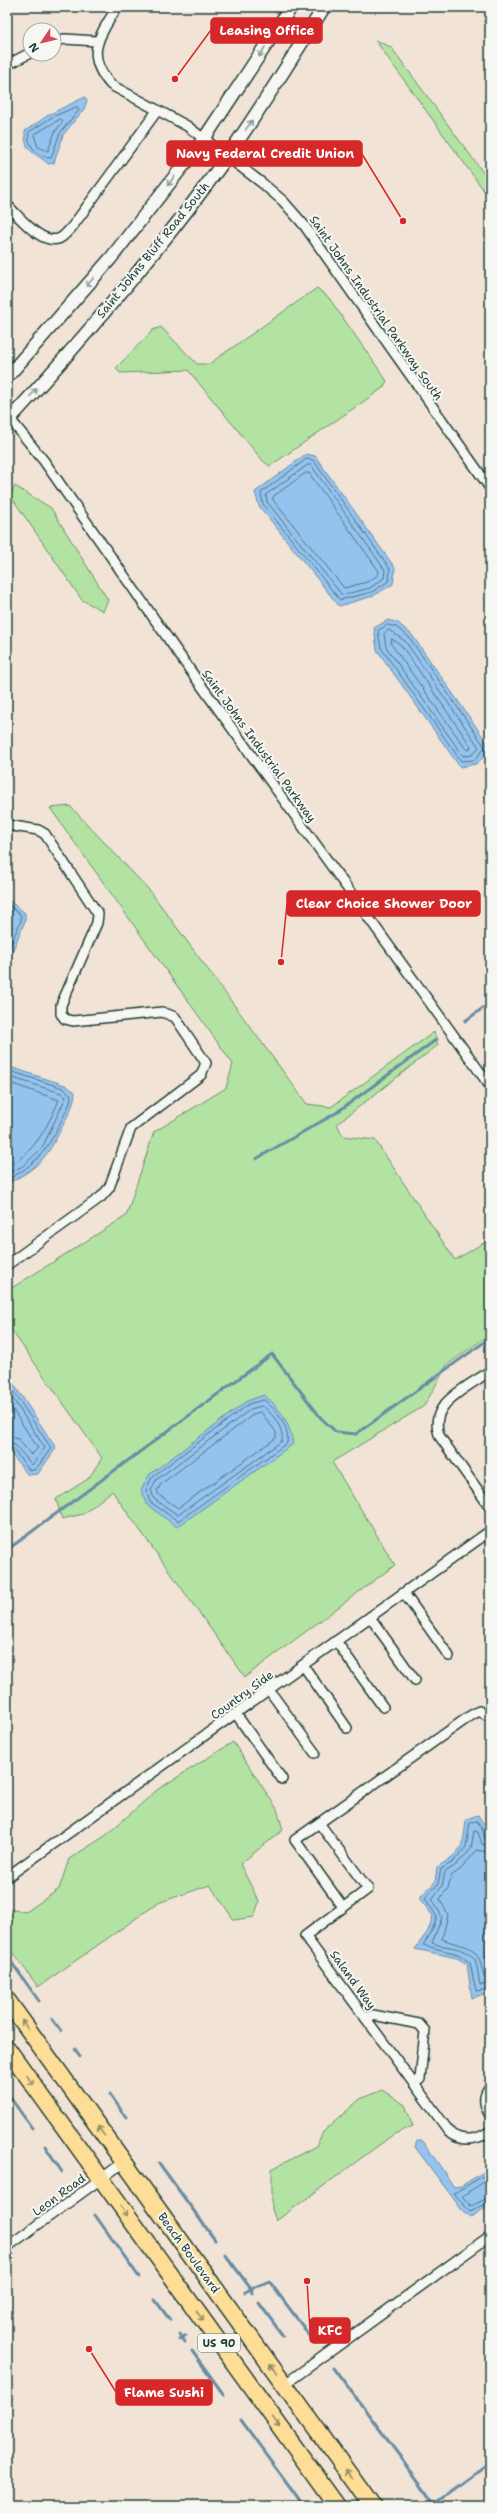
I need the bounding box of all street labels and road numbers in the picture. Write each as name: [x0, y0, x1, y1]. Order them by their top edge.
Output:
street label: Saint Johns Bluff Road South: [93, 179, 213, 321]
street label: Saint Johns Industrial Parkway South: [306, 212, 446, 404]
street label: Saint Johns Industrial Parkway: [198, 666, 320, 826]
street label: Country Side: [207, 1667, 277, 1723]
street label: Saland Way: [326, 1947, 380, 2013]
street label: Leon Road: [29, 2170, 89, 2220]
street label: Beach Boulevard: [154, 2209, 224, 2297]
road number: US 90: [198, 2334, 240, 2352]

